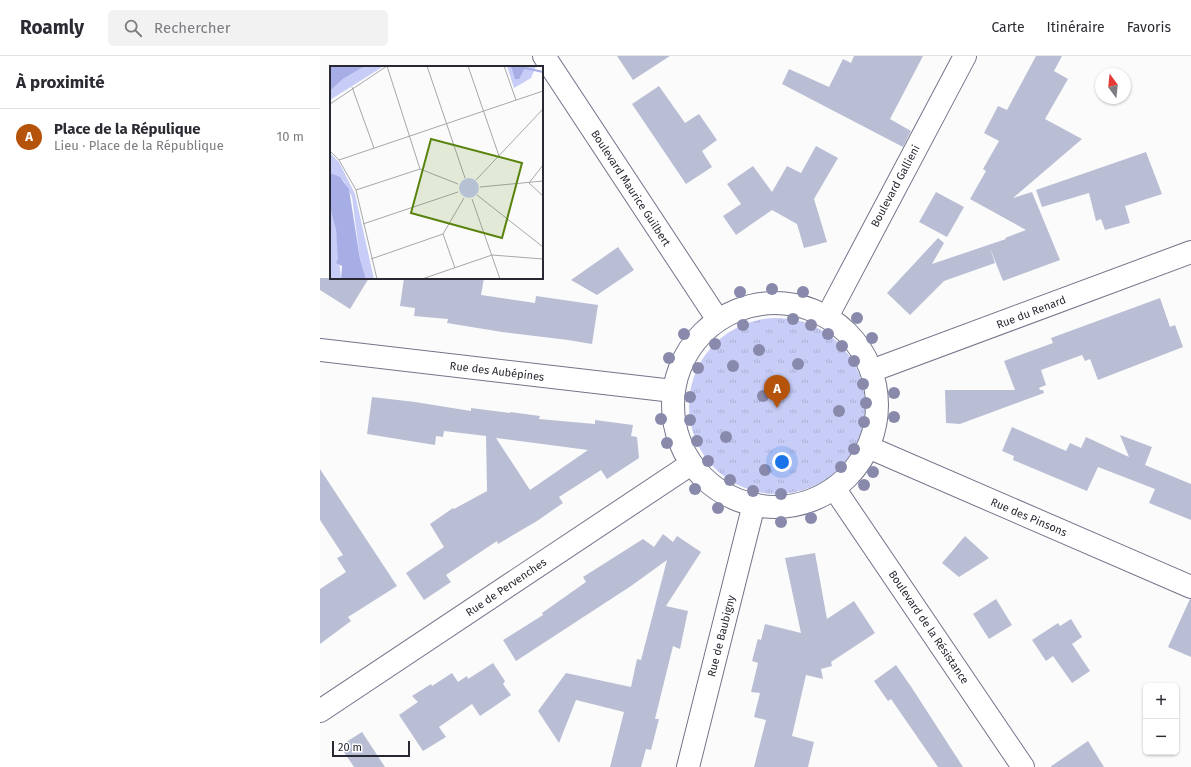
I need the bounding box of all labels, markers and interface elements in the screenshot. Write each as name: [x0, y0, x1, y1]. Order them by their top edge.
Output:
search box: [108, 10, 388, 46]
text: Roamly: [20, 16, 84, 39]
icon: search: [122, 17, 144, 39]
text: Rechercher: [154, 19, 231, 37]
text: Carte: [991, 19, 1025, 36]
text: Itinéraire: [1047, 19, 1105, 36]
text: Favoris: [1127, 19, 1171, 36]
inset map: [330, 66, 543, 279]
north arrow: [1095, 68, 1131, 104]
text: À proximité: [16, 72, 105, 93]
text: Place de la Répulique: [54, 120, 201, 138]
street label: Boulevard Maurice Guilbert: [588, 128, 673, 249]
text: A: [25, 129, 33, 144]
text: 10 m: [277, 129, 304, 144]
text: Lieu · Place de la République: [54, 138, 224, 153]
street label: Boulevard Gallieni: [868, 143, 923, 230]
street label: Rue du Renard: [995, 293, 1068, 332]
street label: Rue des Aubépines: [449, 359, 545, 384]
pin: A: [764, 375, 790, 408]
your location: [772, 452, 792, 472]
street label: Rue des Pinsons: [989, 496, 1069, 539]
street label: Rue de Pervenches: [464, 556, 549, 619]
street label: Boulevard de la Résistance: [886, 568, 971, 686]
street label: Rue de Baubigny: [705, 593, 738, 678]
map controls: [1143, 683, 1179, 755]
button: +: [1143, 683, 1179, 719]
button: −: [1143, 719, 1179, 755]
scale bar: [332, 739, 410, 758]
text: 20 m: [338, 741, 362, 754]

